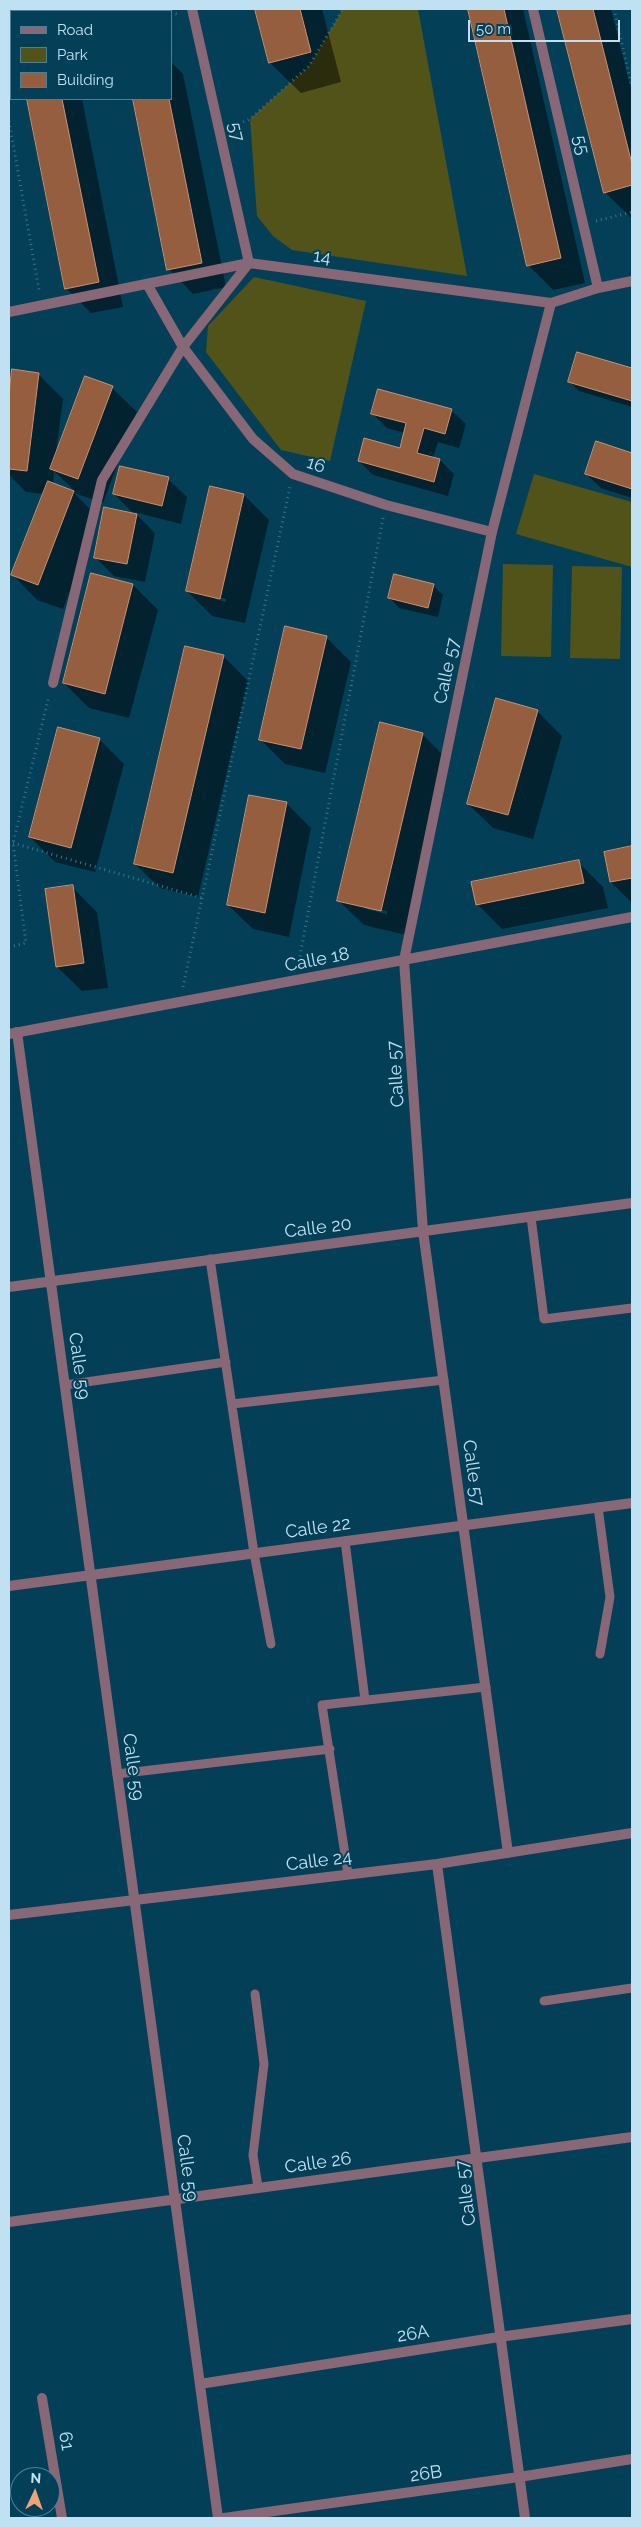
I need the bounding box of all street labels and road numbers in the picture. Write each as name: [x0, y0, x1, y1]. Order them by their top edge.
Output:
street label: 57: [223, 120, 249, 144]
street label: 55: [568, 133, 594, 157]
street label: 14: [312, 245, 332, 269]
street label: 16: [304, 452, 328, 478]
street label: Calle 57: [430, 636, 464, 706]
street label: Calle 18: [283, 943, 351, 977]
street label: Calle 57: [383, 1040, 409, 1108]
street label: Calle 20: [283, 1213, 353, 1243]
street label: Calle 59: [64, 1331, 94, 1401]
street label: Calle 57: [458, 1439, 488, 1507]
street label: Calle 22: [284, 1513, 352, 1543]
street label: Calle 59: [118, 1732, 148, 1802]
street label: Calle 24: [285, 1846, 353, 1876]
street label: Calle 59: [172, 2133, 202, 2203]
street label: Calle 26: [283, 2148, 353, 2178]
street label: Calle 57: [451, 2159, 481, 2227]
street label: 26A: [395, 2321, 431, 2347]
street label: 61: [54, 2430, 78, 2452]
street label: 26B: [409, 2461, 443, 2487]

